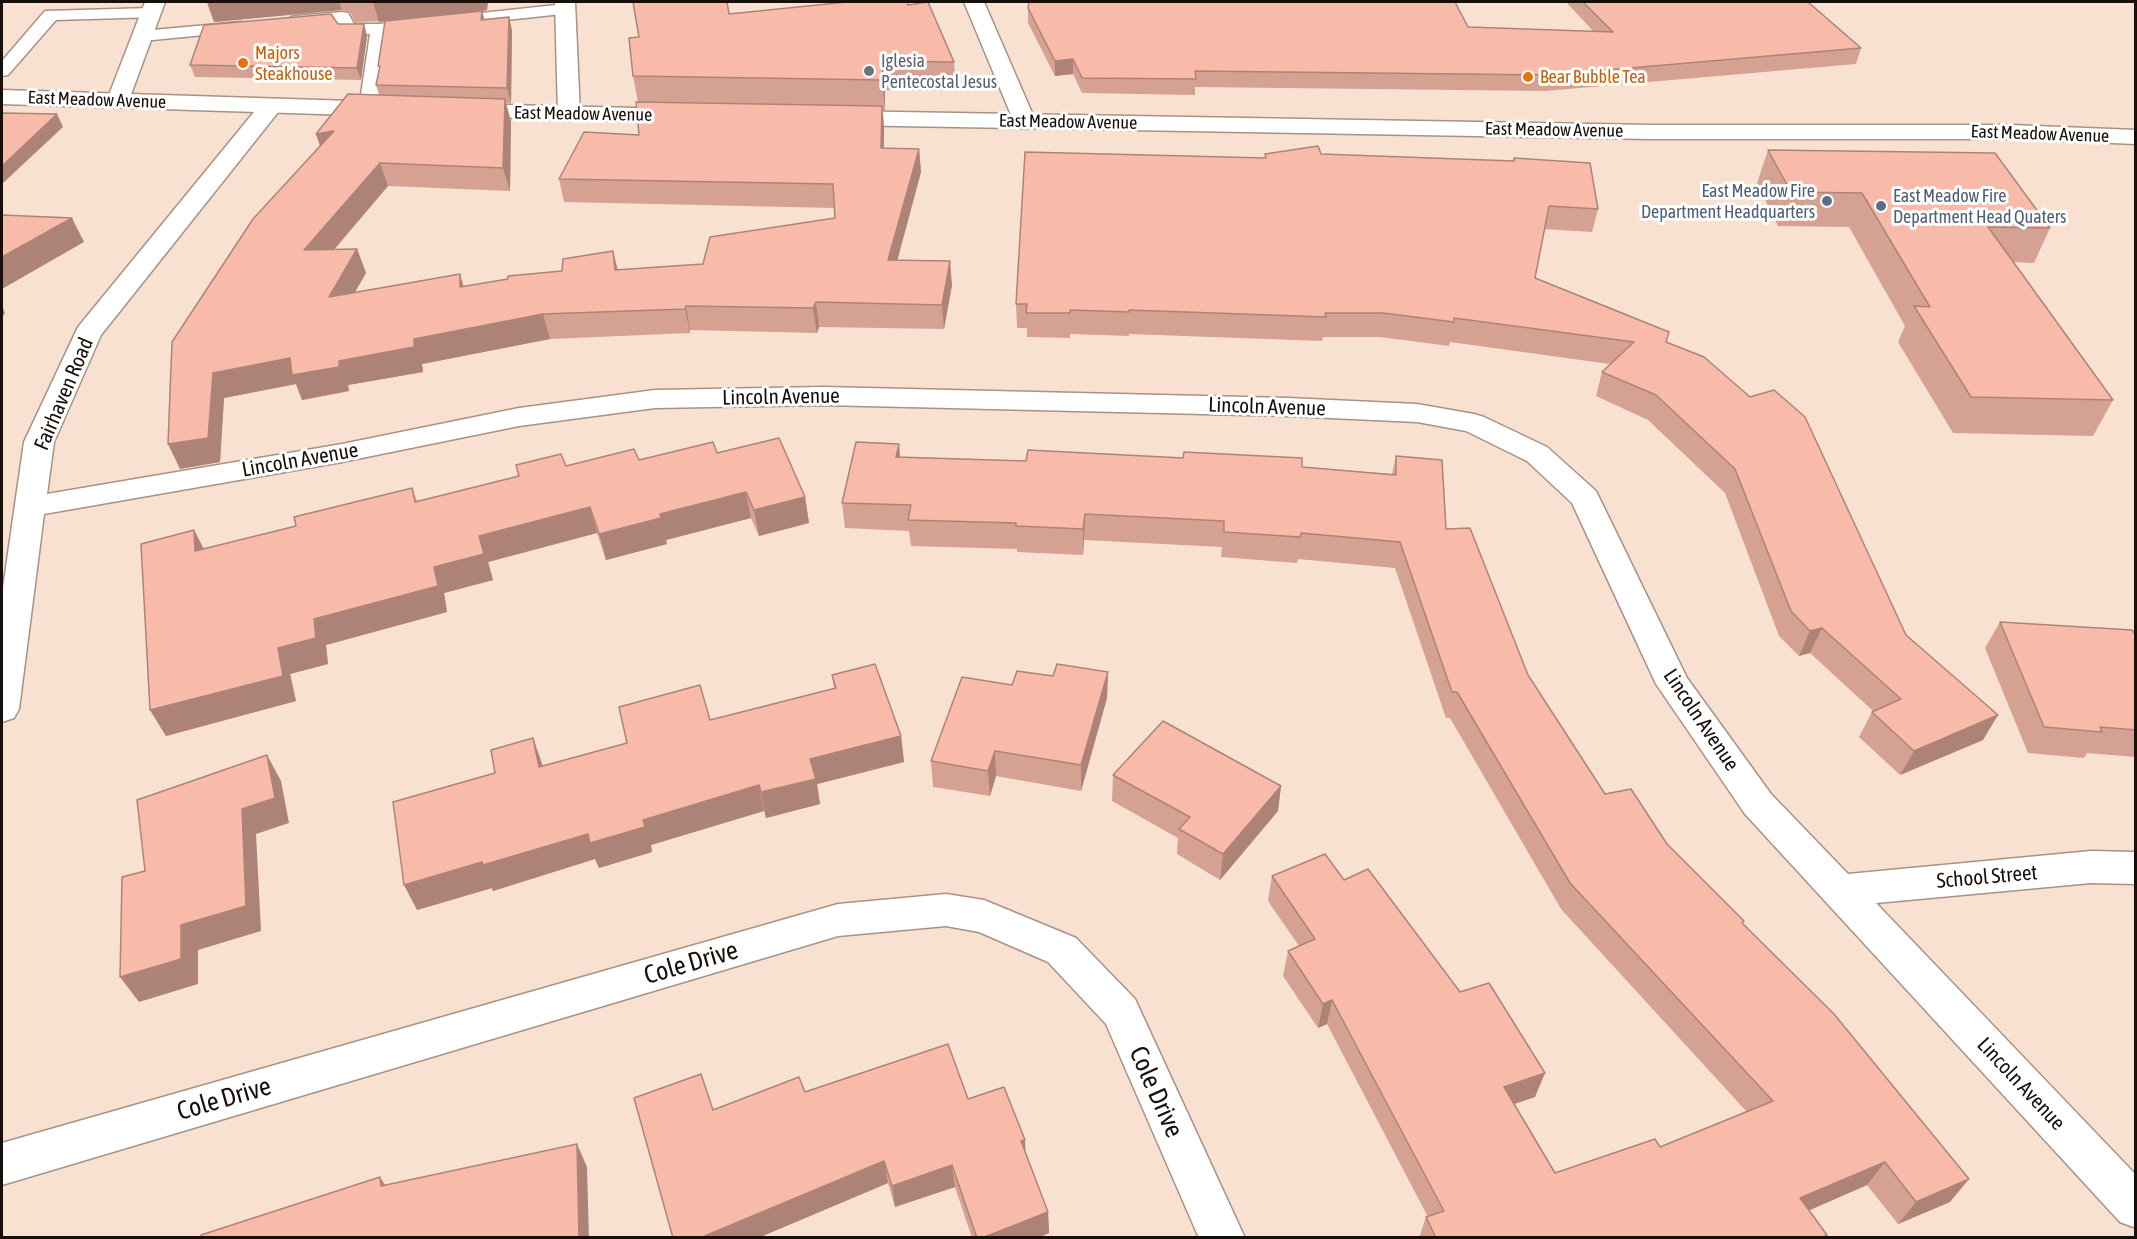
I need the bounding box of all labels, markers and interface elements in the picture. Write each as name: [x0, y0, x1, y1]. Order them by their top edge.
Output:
place label: Majors Steakhouse: [255, 42, 332, 84]
place label: Iglesia Pentecostal Jesus: [881, 50, 997, 92]
marker: Majors Steakhouse: [236, 56, 250, 70]
marker: Iglesia Pentecostal Jesus: [862, 64, 876, 78]
place label: Bear Bubble Tea: [1540, 66, 1646, 88]
marker: Bear Bubble Tea: [1521, 70, 1535, 84]
street label: East Meadow Avenue: [27, 87, 167, 113]
street label: East Meadow Avenue: [514, 102, 652, 126]
street label: East Meadow Avenue: [999, 110, 1137, 134]
street label: East Meadow Avenue: [1485, 118, 1623, 142]
street label: East Meadow Avenue: [1970, 121, 2110, 147]
place label: East Meadow Fire Department Headquarters: [1641, 180, 1815, 222]
place label: East Meadow Fire Department Head Quaters: [1893, 185, 2066, 228]
marker: East Meadow Fire Department Headquarters: [1820, 194, 1834, 208]
marker: East Meadow Fire Department Head Quaters: [1874, 199, 1888, 213]
street label: Fairhaven Road: [29, 334, 99, 454]
street label: Lincoln Avenue: [722, 383, 840, 411]
street label: Lincoln Avenue: [1208, 392, 1326, 422]
street label: Lincoln Avenue: [240, 437, 360, 483]
street label: Lincoln Avenue: [1658, 664, 1744, 776]
street label: School Street: [1936, 860, 2038, 894]
street label: Cole Drive: [640, 935, 742, 991]
street label: Lincoln Avenue: [1972, 1032, 2070, 1136]
street label: Cole Drive: [1122, 1042, 1190, 1142]
street label: Cole Drive: [173, 1071, 275, 1127]

